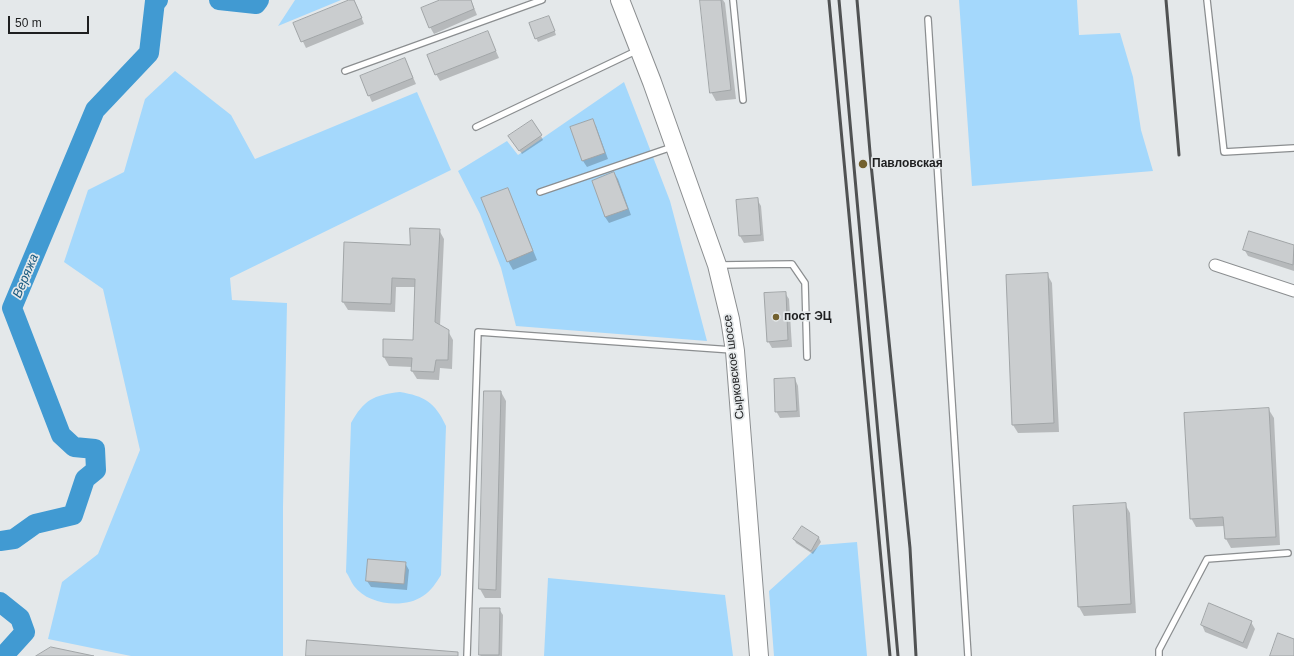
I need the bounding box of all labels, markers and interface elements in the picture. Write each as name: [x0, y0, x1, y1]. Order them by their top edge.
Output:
scale bar: [10, 8, 91, 34]
text: 50 m: [15, 16, 42, 30]
place label: Павловская: [872, 157, 943, 171]
marker: Павловская: [857, 158, 869, 170]
water label: Веряжа: [10, 252, 42, 300]
place label: пост ЭЦ: [784, 310, 832, 324]
marker: пост ЭЦ: [771, 312, 781, 322]
street label: Сырковское шоссе: [720, 314, 748, 420]

